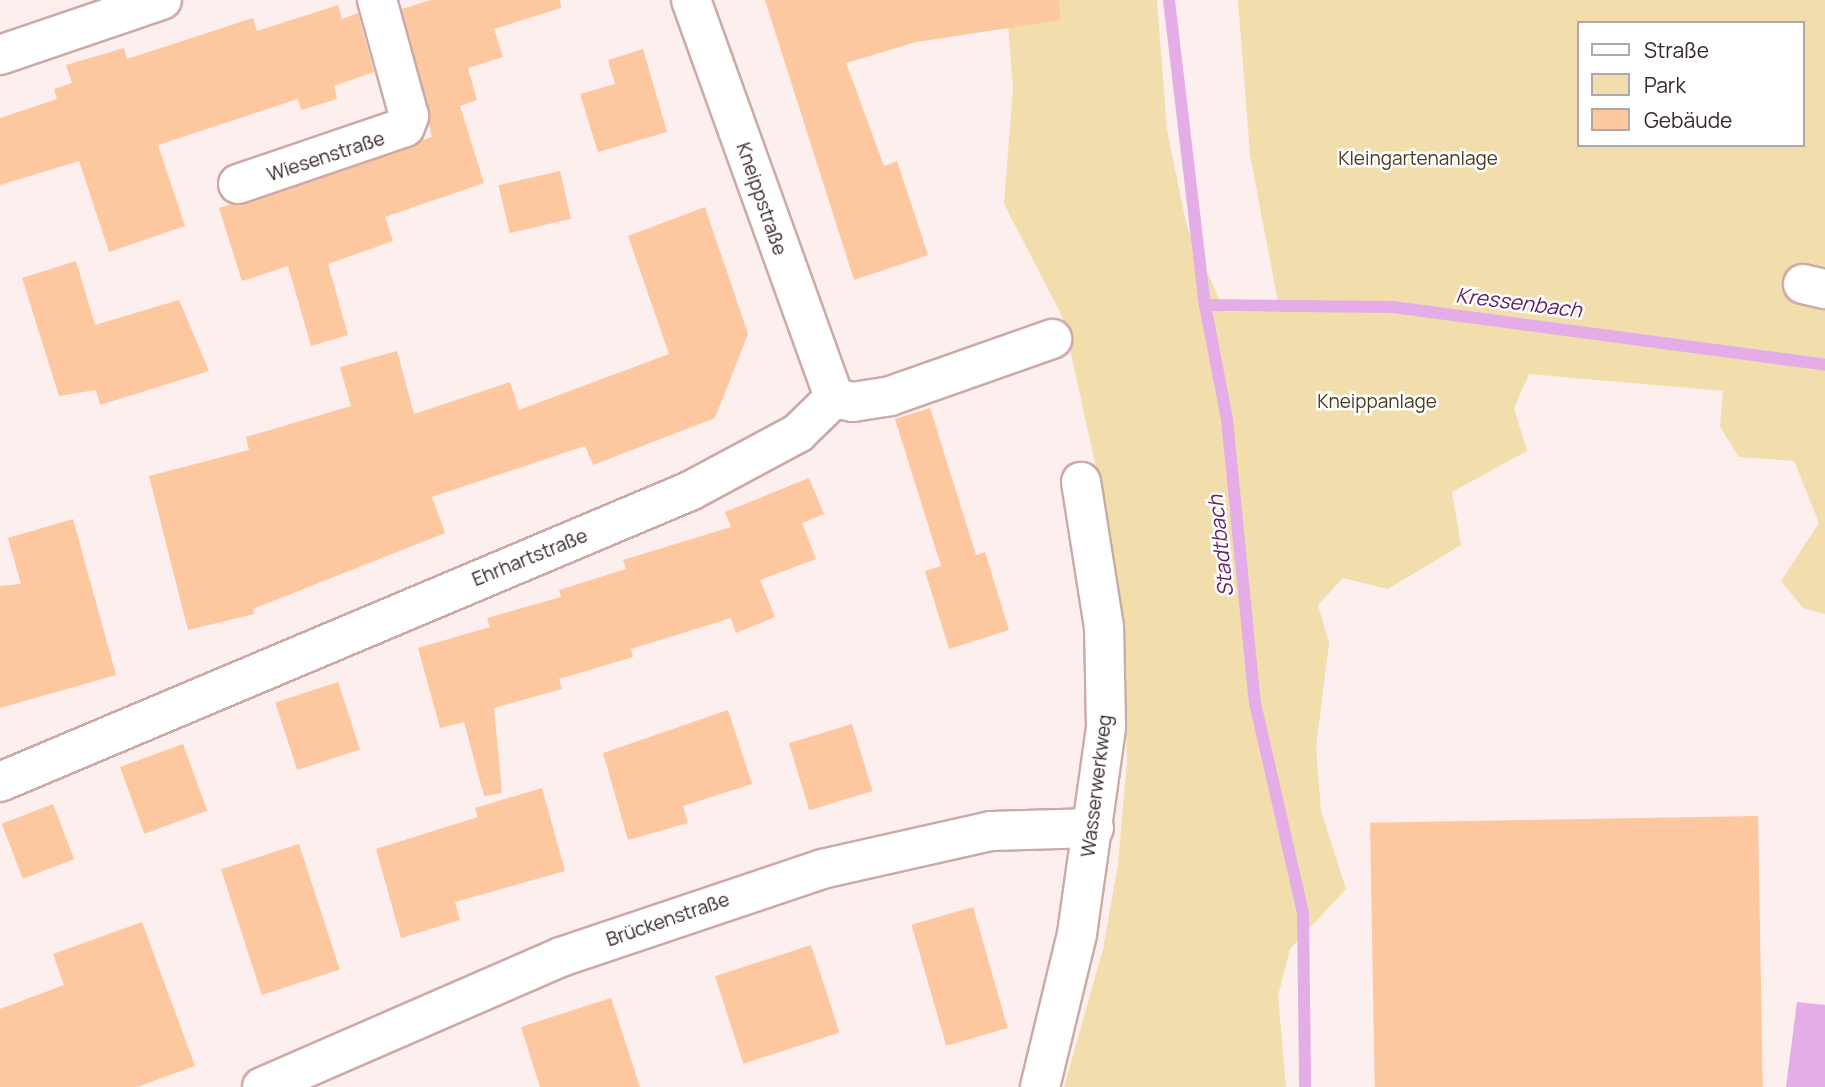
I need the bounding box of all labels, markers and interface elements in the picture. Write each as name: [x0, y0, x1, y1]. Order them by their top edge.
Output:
legend: [1576, 21, 1804, 147]
text: Straße: [1644, 36, 1709, 64]
text: Park: [1644, 71, 1686, 99]
text: Gebäude: [1644, 106, 1732, 134]
street label: Wiesenstraße: [264, 127, 388, 187]
street label: Kneippstraße: [731, 140, 791, 258]
park label: Kleingartenanlage: [1338, 148, 1498, 170]
water label: Kressenbach: [1455, 282, 1583, 322]
park label: Kneippanlage: [1317, 391, 1437, 413]
water label: Stadtbach: [1202, 494, 1238, 598]
street label: Ehrhartstraße: [469, 525, 591, 591]
street label: Wasserwerkweg: [1077, 713, 1117, 859]
street label: Brückenstraße: [603, 888, 733, 952]

